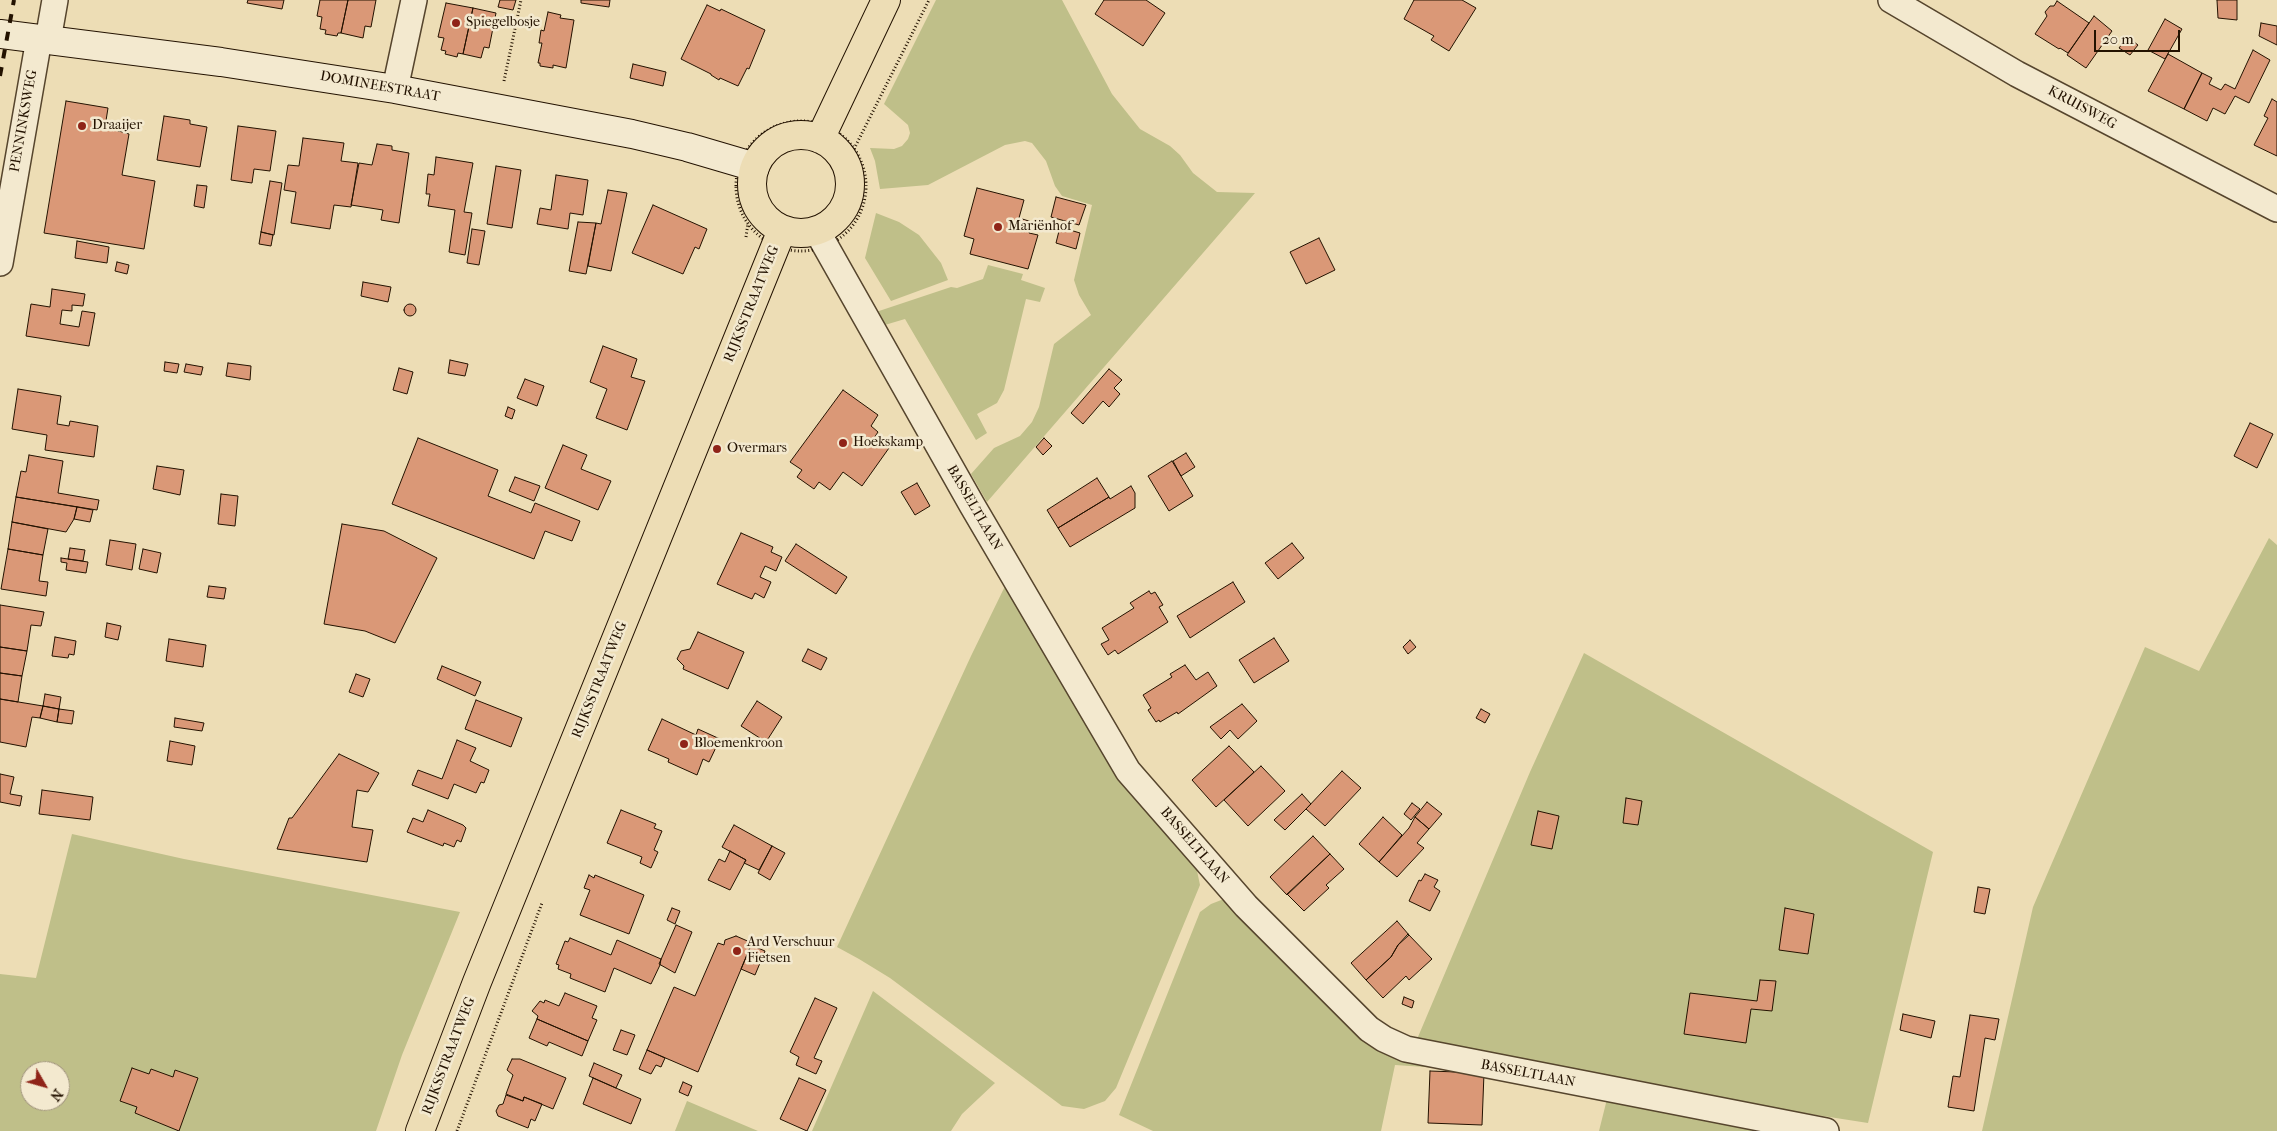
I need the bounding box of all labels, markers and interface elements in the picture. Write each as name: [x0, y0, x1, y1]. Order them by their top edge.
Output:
place label: Spiegelbosje: [466, 15, 540, 31]
marker: Spiegelbosje: [450, 17, 462, 29]
scale bar: [2097, 20, 2183, 52]
text: 20 m: [2102, 30, 2134, 48]
street label: PENNINKSWEG: [7, 68, 41, 174]
street label: DOMINEESTRAAT: [319, 68, 441, 106]
street label: KRUISWEG: [2045, 83, 2119, 133]
place label: Draaijer: [92, 118, 142, 134]
marker: Draaijer: [76, 120, 88, 132]
place label: Mariënhof: [1008, 219, 1072, 235]
marker: Mariënhof: [992, 221, 1004, 233]
street label: RIJKSSTRAATWEG: [721, 243, 783, 365]
place label: Hoekskamp: [853, 435, 923, 451]
marker: Hoekskamp: [837, 437, 849, 449]
place label: Overmars: [727, 441, 787, 457]
marker: Overmars: [711, 443, 723, 455]
street label: BASSELTLAAN: [943, 462, 1005, 554]
street label: RIJKSSTRAATWEG: [569, 619, 631, 741]
place label: Bloemenkroon: [694, 736, 783, 752]
marker: Bloemenkroon: [678, 738, 690, 750]
street label: BASSELTLAAN: [1156, 804, 1232, 888]
place label: Ard Verschuur Fietsen: [747, 935, 834, 968]
marker: Ard Verschuur Fietsen: [731, 945, 743, 957]
street label: RIJKSSTRAATWEG: [419, 995, 479, 1117]
street label: BASSELTLAAN: [1479, 1057, 1577, 1091]
north arrow: [20, 1061, 70, 1111]
text: N: [46, 1086, 66, 1104]

